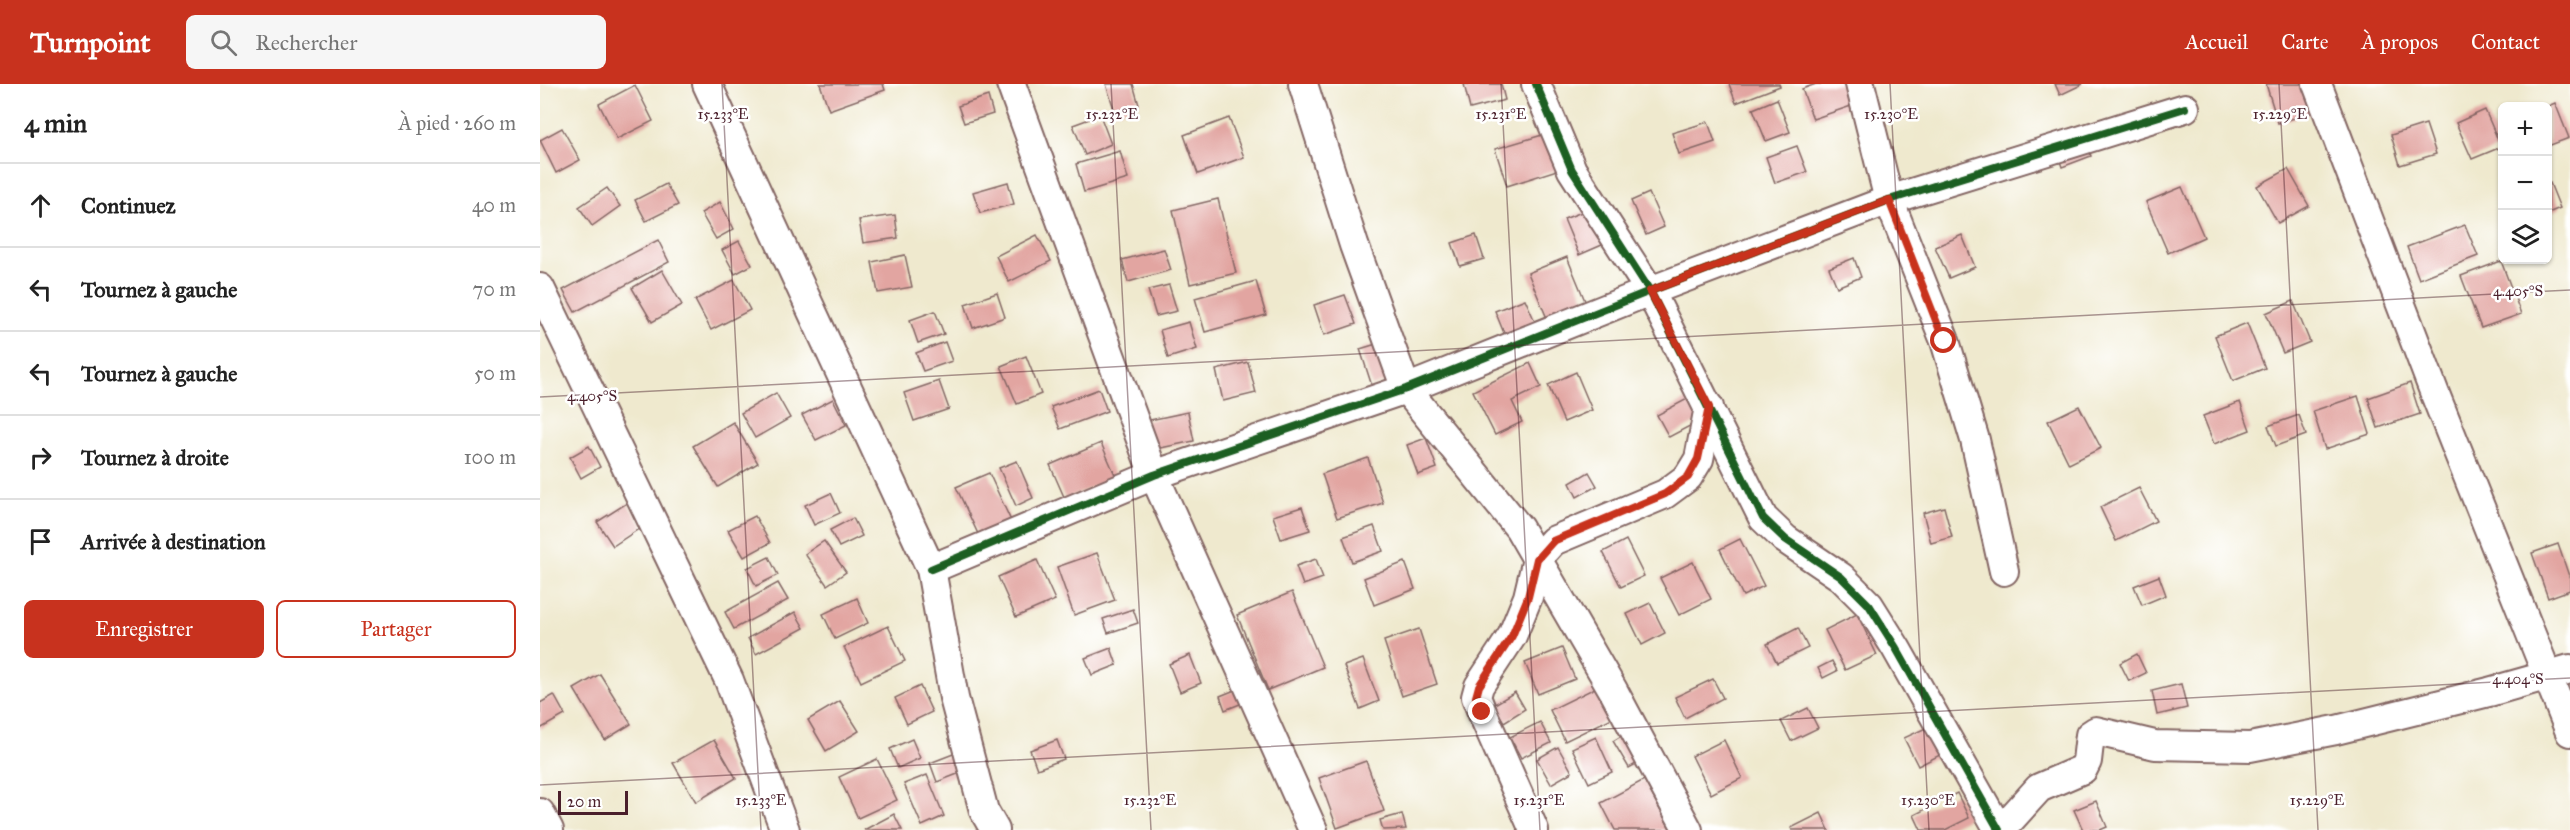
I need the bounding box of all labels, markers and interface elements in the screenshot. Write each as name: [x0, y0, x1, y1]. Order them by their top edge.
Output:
search box: [186, 15, 606, 69]
text: Turnpoint: [30, 25, 150, 60]
icon: search: [207, 26, 240, 59]
text: Rechercher: [255, 29, 357, 56]
text: Accueil: [2185, 29, 2248, 55]
text: Carte: [2281, 29, 2329, 55]
text: À propos: [2362, 29, 2438, 55]
text: Contact: [2471, 29, 2540, 55]
map controls: [2498, 102, 2552, 264]
button: +: [2498, 102, 2552, 156]
text: 15.233°E: [697, 105, 749, 123]
text: 15.232°E: [1086, 105, 1138, 123]
text: 15.231°E: [1475, 105, 1527, 123]
text: 15.230°E: [1864, 105, 1918, 123]
text: 15.229°E: [2253, 105, 2308, 123]
text: 4 min: [24, 107, 87, 139]
text: À pied · 260 m: [399, 111, 516, 135]
button: −: [2498, 156, 2552, 210]
icon: ahead: [24, 189, 57, 222]
text: Continuez: [81, 192, 176, 219]
text: 40 m: [472, 193, 516, 217]
button: layers: [2498, 210, 2552, 264]
icon: left: [24, 273, 57, 306]
text: Tournez à gauche: [81, 276, 237, 303]
text: 70 m: [473, 277, 516, 301]
text: 4.405°S: [2493, 282, 2543, 300]
route start: [1930, 327, 1956, 353]
icon: left: [24, 357, 57, 390]
text: Tournez à gauche: [81, 360, 237, 387]
text: 50 m: [474, 361, 516, 385]
text: 4.405°S: [567, 387, 617, 405]
icon: right: [24, 441, 57, 474]
text: Tournez à droite: [81, 444, 229, 471]
text: 100 m: [464, 445, 516, 469]
icon: arrive: [24, 525, 57, 558]
text: Arrivée à destination: [81, 528, 266, 555]
button: Enregistrer: [24, 600, 264, 658]
button: Partager: [276, 600, 516, 658]
text: 4.404°S: [2492, 670, 2544, 688]
route end: [1468, 698, 1494, 724]
scale bar: [558, 788, 628, 816]
text: 15.233°E: [735, 791, 787, 809]
text: 15.232°E: [1124, 791, 1176, 809]
text: 15.231°E: [1513, 791, 1565, 809]
text: 15.230°E: [1901, 791, 1955, 809]
text: 15.229°E: [2290, 791, 2345, 809]
text: 20 m: [567, 792, 601, 811]

